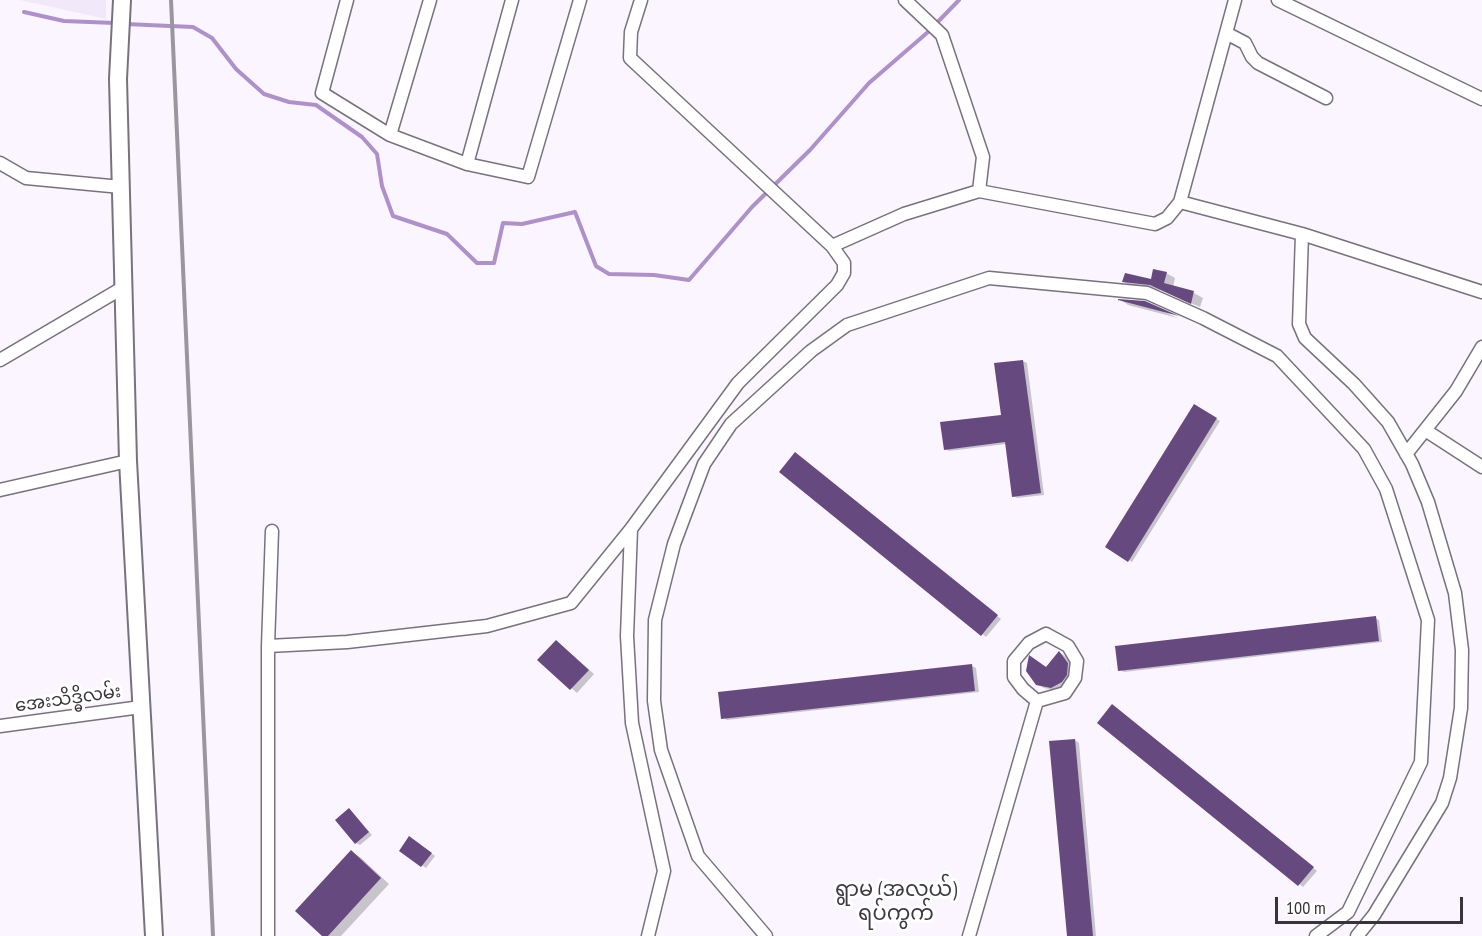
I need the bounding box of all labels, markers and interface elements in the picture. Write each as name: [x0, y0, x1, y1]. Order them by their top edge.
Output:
street label: အေးသိဒ္ဓိလမ်း: [13, 681, 123, 717]
district label: ရွာမ (အလယ်) ရပ်ကွက်: [835, 877, 957, 927]
scale bar: [1278, 885, 1466, 923]
text: 100 m: [1286, 896, 1326, 919]

